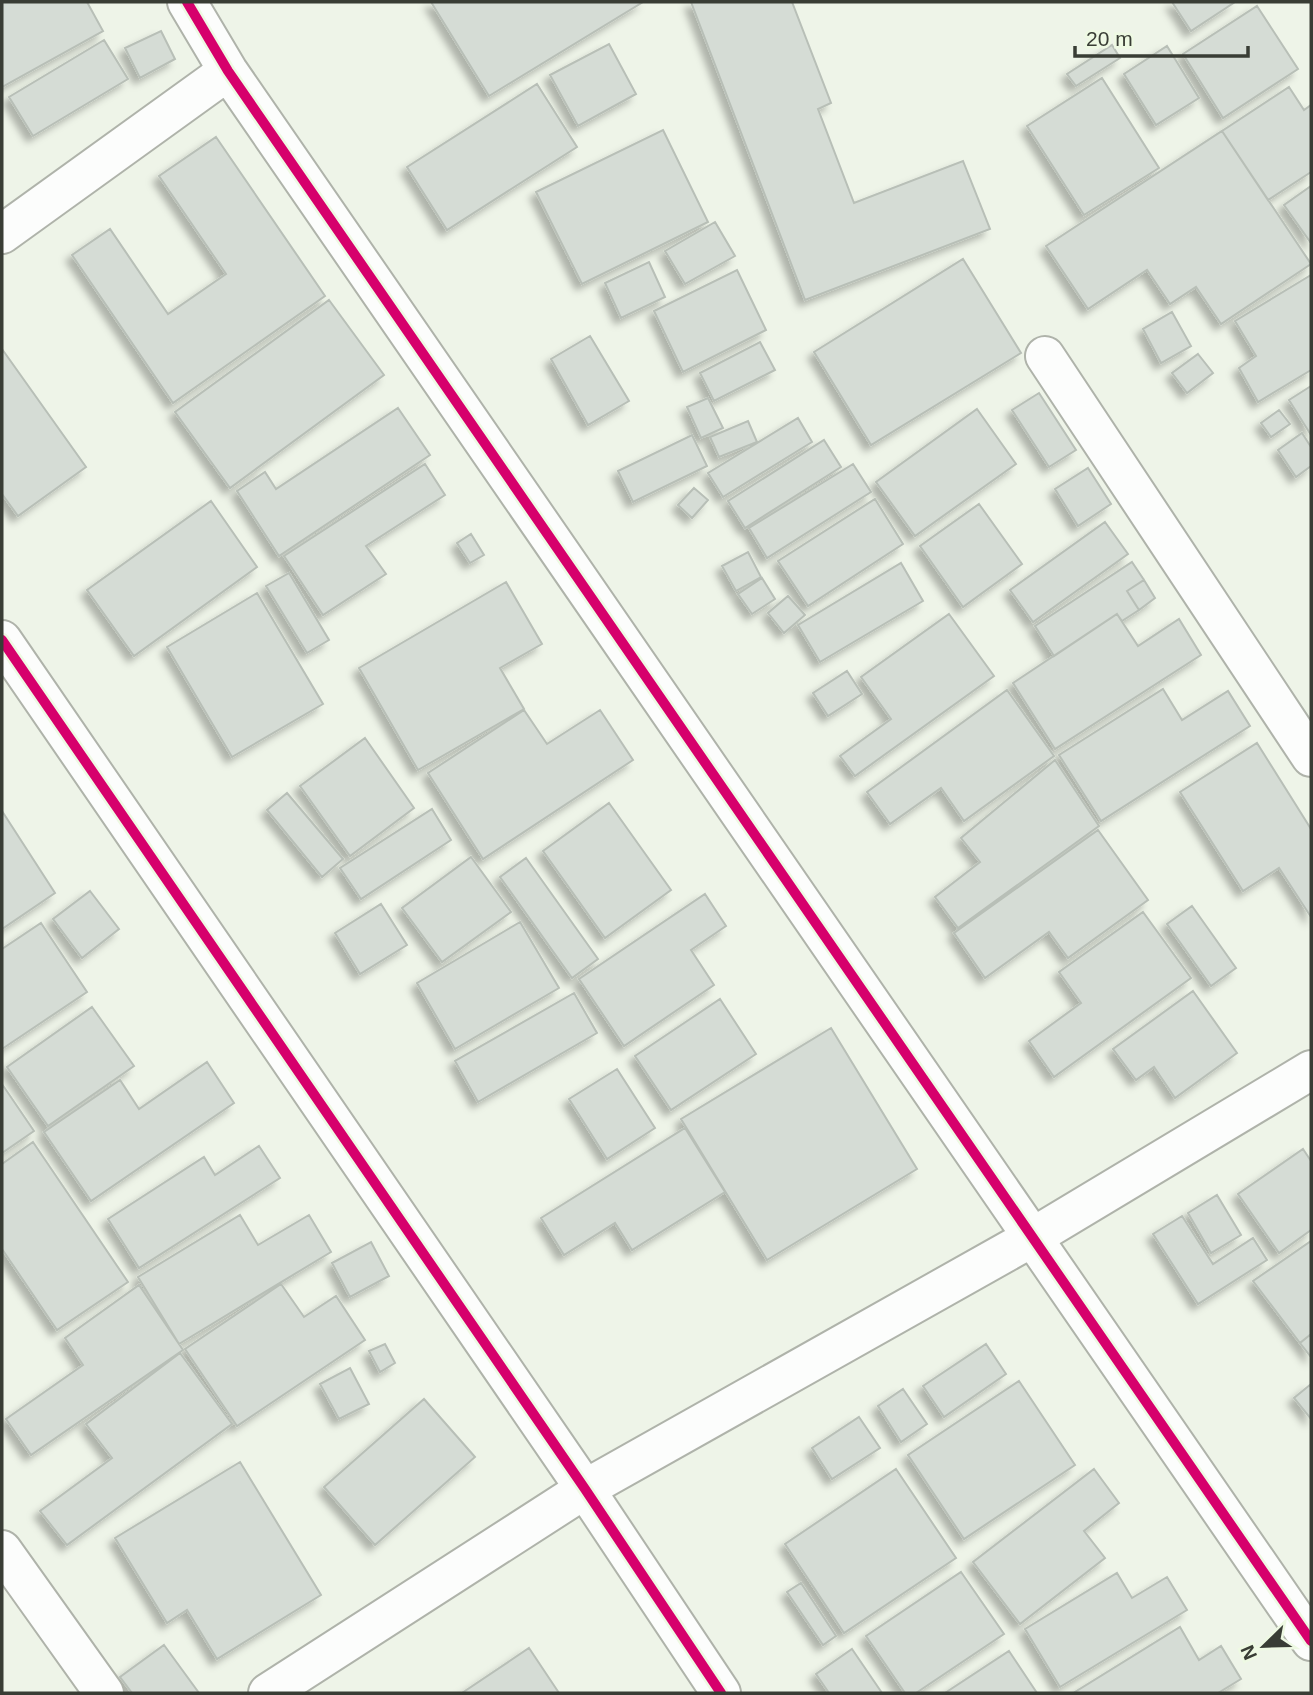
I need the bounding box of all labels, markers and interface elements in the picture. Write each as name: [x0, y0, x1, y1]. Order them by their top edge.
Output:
scale bar: [1075, 14, 1248, 58]
text: 20 m: [1086, 27, 1133, 50]
north arrow: [1229, 1611, 1299, 1681]
text: N: [1236, 1642, 1261, 1663]

